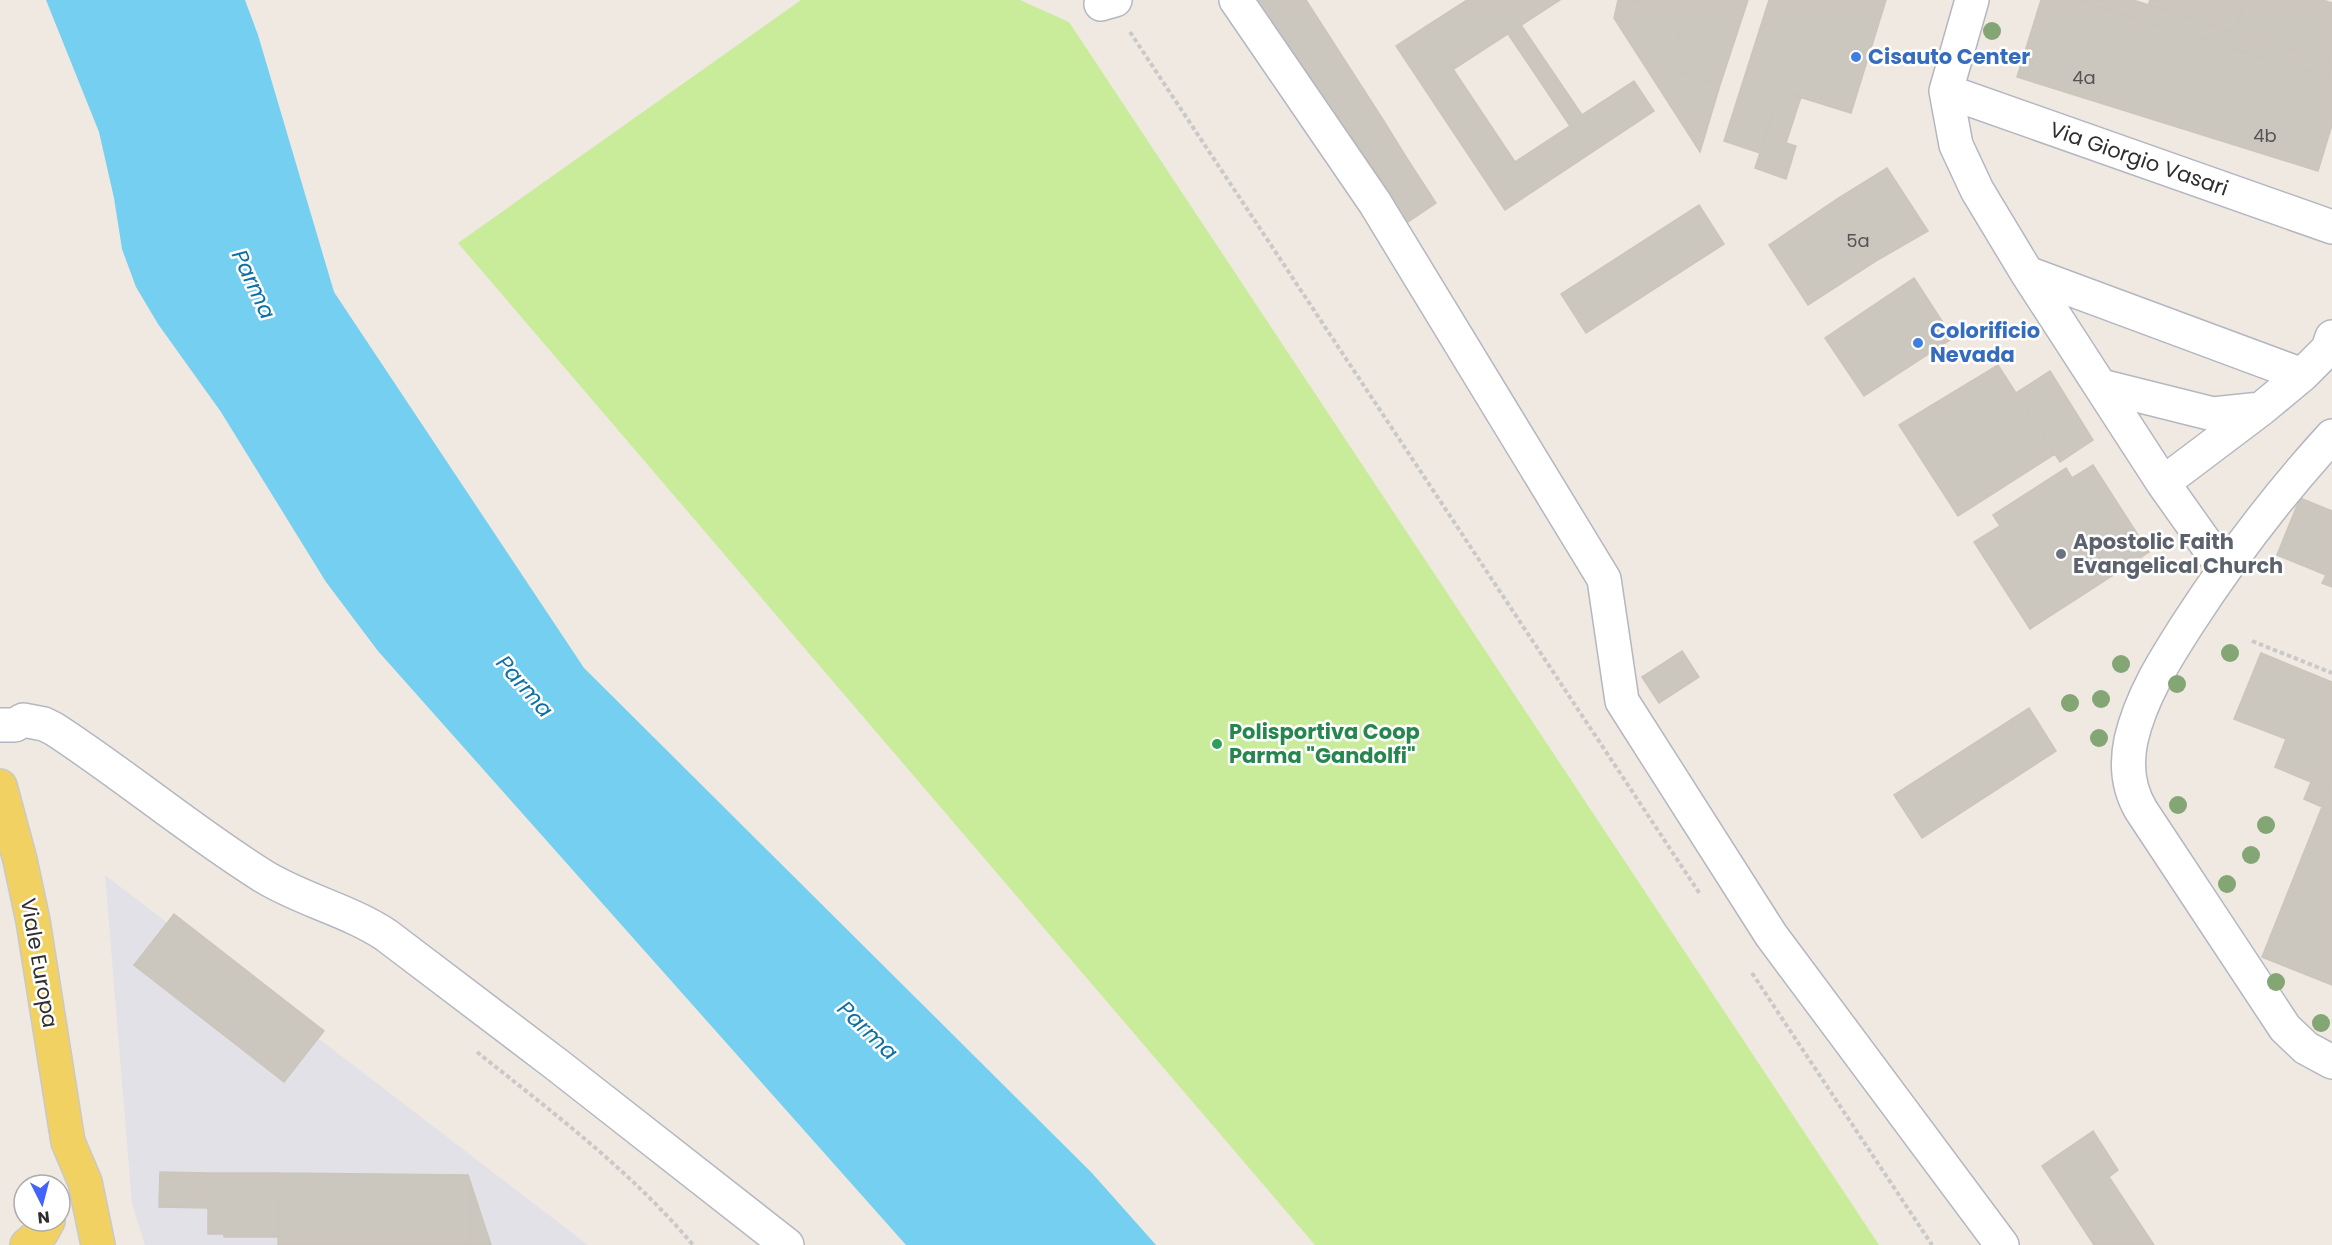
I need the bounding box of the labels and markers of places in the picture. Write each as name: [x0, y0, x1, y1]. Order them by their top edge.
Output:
place label: Cisauto Center: [1868, 42, 2030, 71]
marker: Cisauto Center: [1849, 50, 1863, 64]
place label: Colorificio Nevada: [1930, 316, 2040, 369]
marker: Colorificio Nevada: [1911, 336, 1925, 350]
place label: Apostolic Faith Evangelical Church: [2073, 527, 2283, 580]
marker: Apostolic Faith Evangelical Church: [2054, 547, 2068, 561]
place label: Polisportiva Coop Parma "Gandolfi": [1229, 717, 1420, 770]
marker: Polisportiva Coop Parma "Gandolfi": [1210, 737, 1224, 751]

